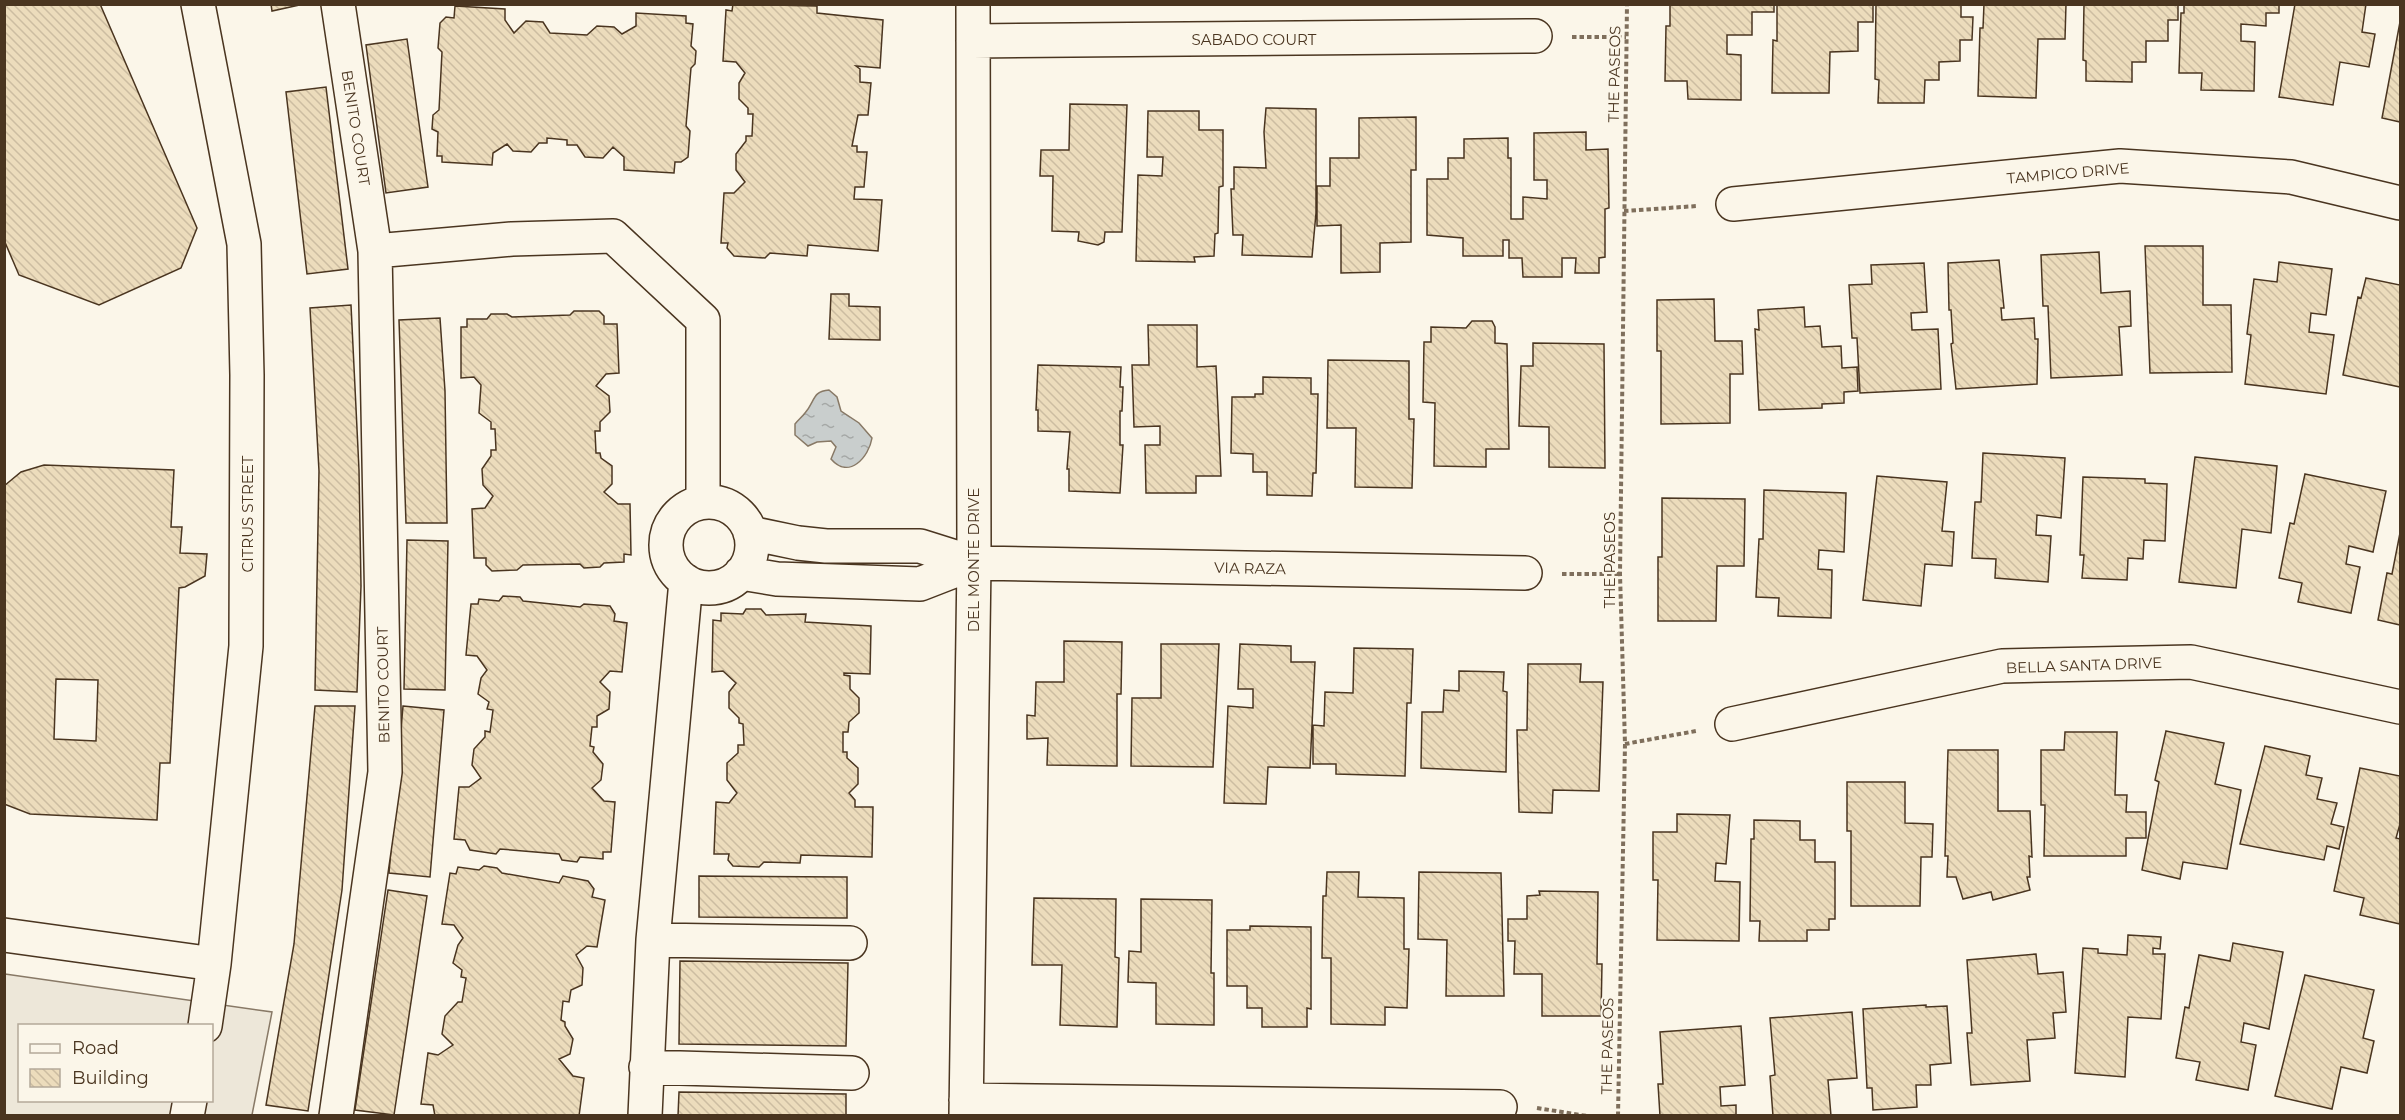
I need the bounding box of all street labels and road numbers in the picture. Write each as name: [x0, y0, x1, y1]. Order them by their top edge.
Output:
street label: THE PASEOS: [1604, 26, 1624, 122]
street label: SABADO COURT: [1192, 30, 1317, 49]
street label: BENITO COURT: [337, 69, 375, 188]
street label: TAMPICO DRIVE: [2006, 158, 2130, 188]
street label: CITRUS STREET: [238, 455, 257, 572]
street label: DEL MONTE DRIVE: [964, 488, 983, 632]
street label: THE PASEOS: [1600, 512, 1619, 608]
street label: VIA RAZA: [1214, 558, 1286, 578]
street label: BENITO COURT: [372, 626, 394, 744]
street label: BELLA SANTA DRIVE: [2005, 653, 2163, 677]
street label: THE PASEOS: [1597, 998, 1617, 1094]

